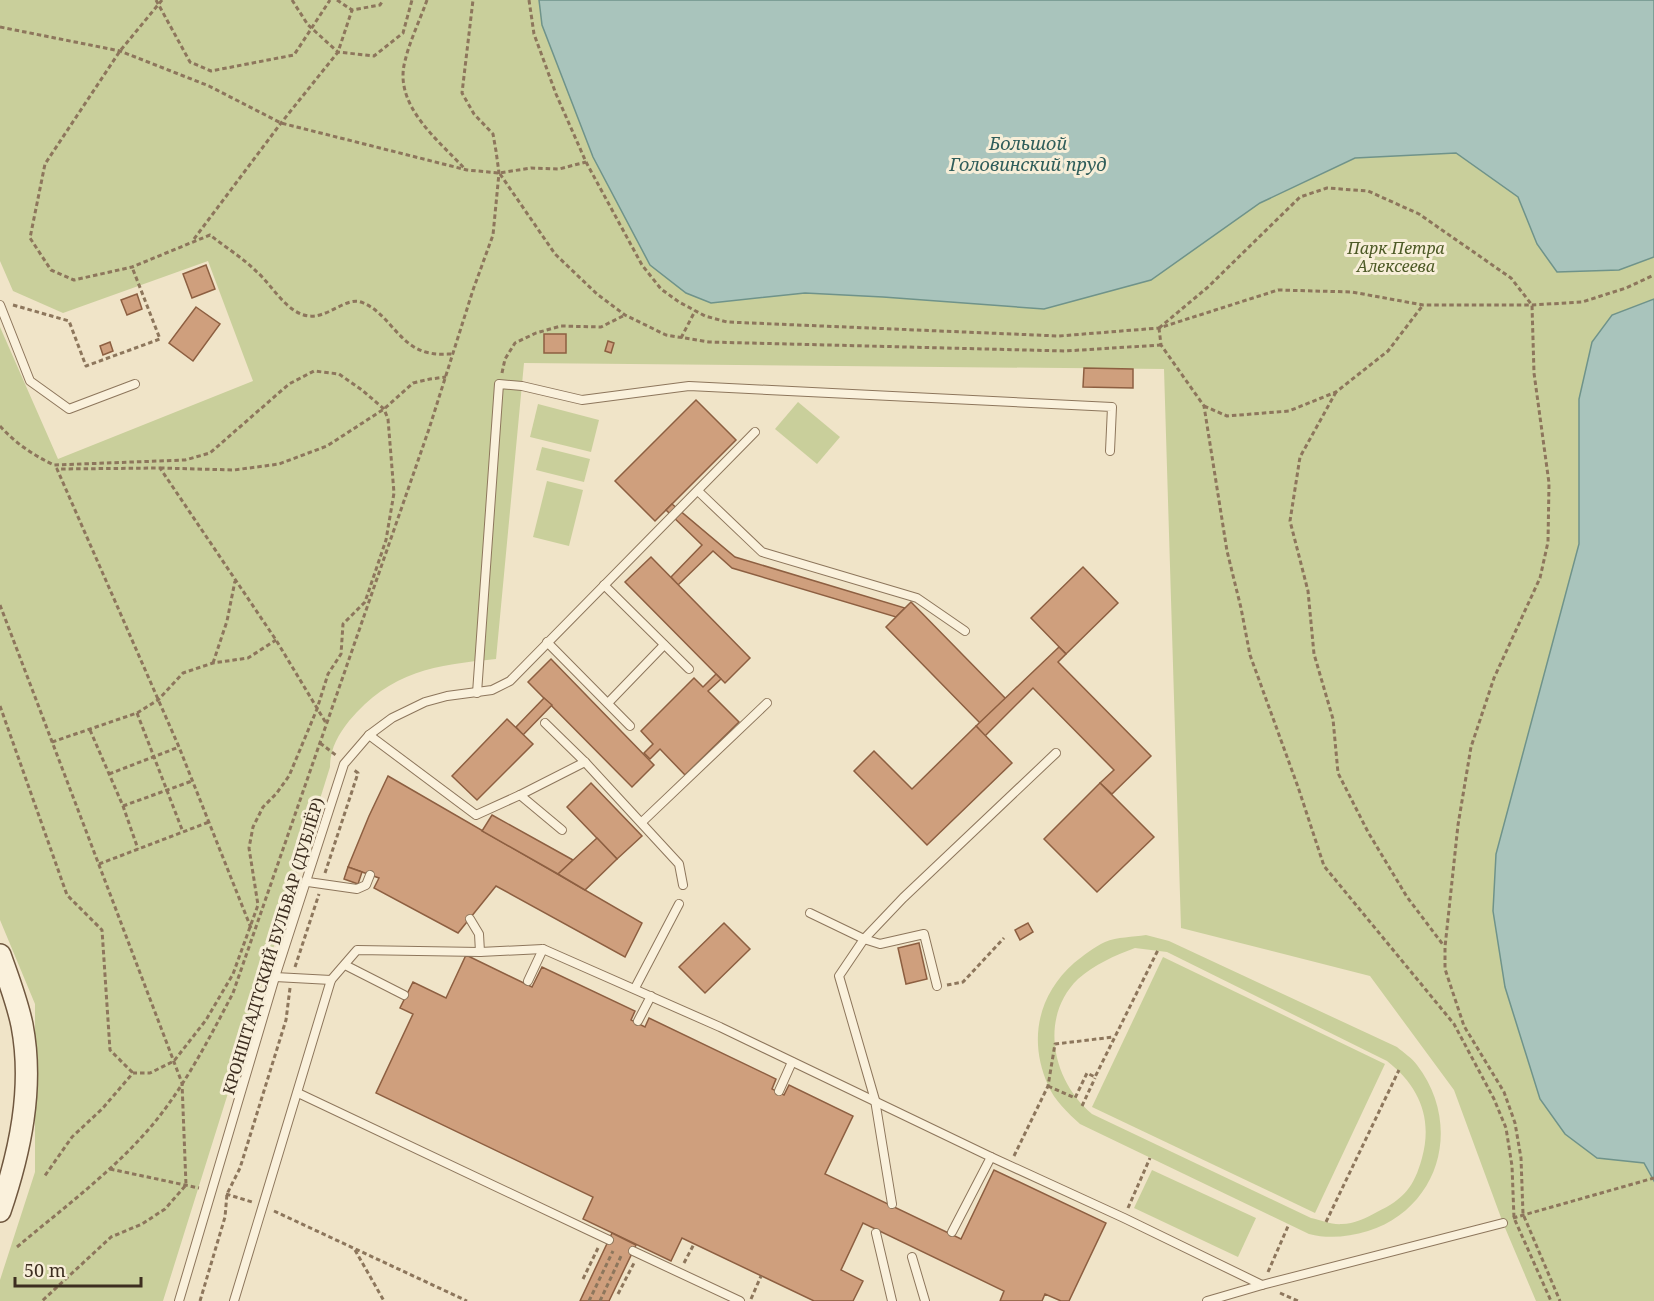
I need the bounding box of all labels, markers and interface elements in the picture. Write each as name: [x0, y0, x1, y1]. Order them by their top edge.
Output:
water label: Большой Головинский пруд: [948, 131, 1107, 176]
park label: Парк Петра Алексеева: [1346, 237, 1445, 277]
street label: КРОНШТАДТСКИЙ БУЛЬВАР (ДУБЛЁР): [217, 795, 329, 1097]
scale bar: [15, 1250, 141, 1288]
text: 50 m: [24, 1258, 66, 1282]

